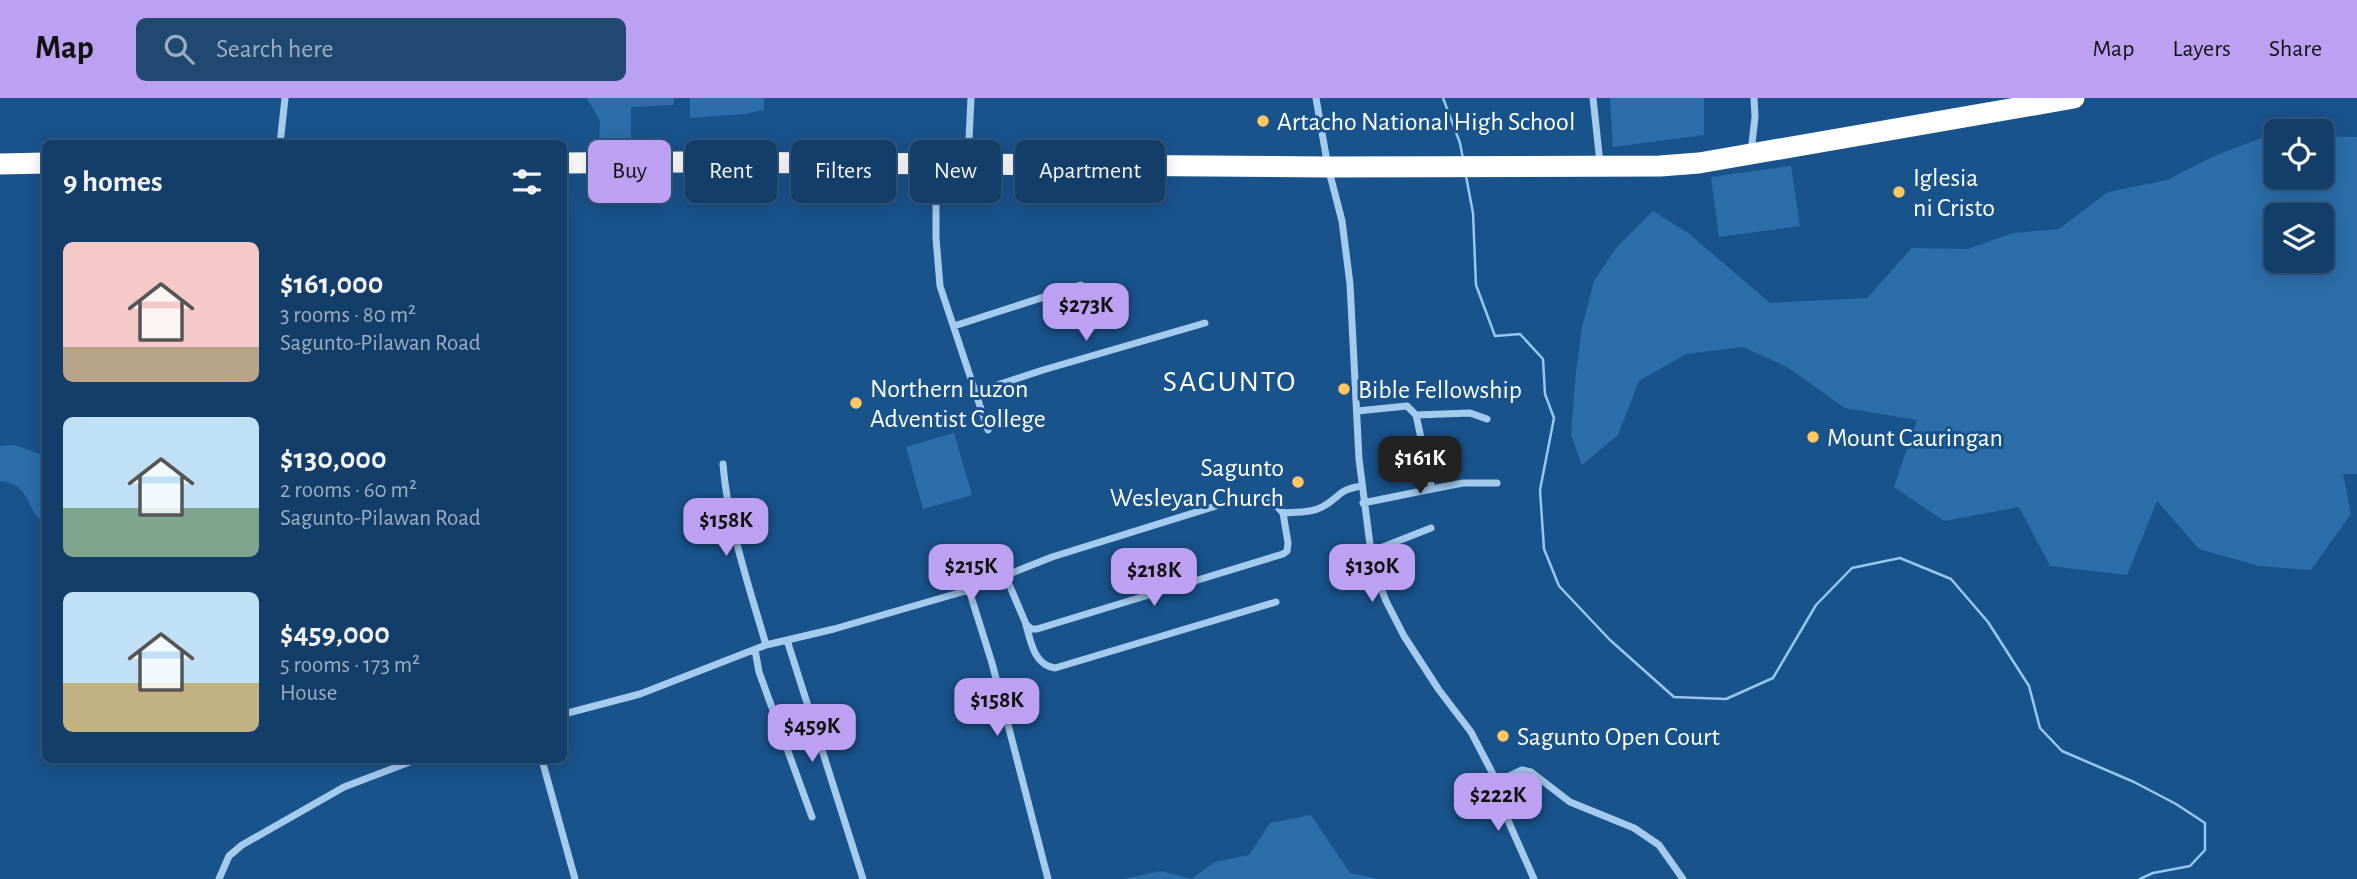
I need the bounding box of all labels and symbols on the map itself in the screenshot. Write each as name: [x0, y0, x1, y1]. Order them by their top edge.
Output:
place label: Artacho National High School: [1277, 109, 1575, 135]
marker: Artacho National High School: [1255, 113, 1271, 129]
place label: Iglesia ni Cristo: [1913, 165, 1995, 221]
marker: Iglesia ni Cristo: [1891, 184, 1907, 200]
pin: $273K: [1037, 284, 1135, 343]
district label: SAGUNTO: [1163, 367, 1297, 397]
place label: Northern Luzon Adventist College: [870, 376, 1046, 432]
place label: Bible Fellowship: [1358, 377, 1522, 403]
marker: Bible Fellowship: [1336, 381, 1352, 397]
marker: Northern Luzon Adventist College: [848, 395, 864, 411]
place label: Mount Cauringan: [1827, 425, 2003, 451]
marker: Mount Cauringan: [1805, 429, 1821, 445]
pin: $161K: [1371, 436, 1469, 496]
place label: Sagunto Wesleyan Church: [1110, 455, 1284, 511]
marker: Sagunto Wesleyan Church: [1290, 474, 1306, 490]
pin: $158K: [677, 498, 775, 558]
pin: $215K: [922, 545, 1020, 604]
pin: $130K: [1323, 545, 1421, 604]
pin: $218K: [1105, 548, 1203, 608]
pin: $158K: [948, 678, 1046, 738]
pin: $459K: [763, 704, 861, 764]
place label: Sagunto Open Court: [1517, 724, 1720, 750]
marker: Sagunto Open Court: [1495, 728, 1511, 744]
pin: $222K: [1449, 774, 1547, 833]

